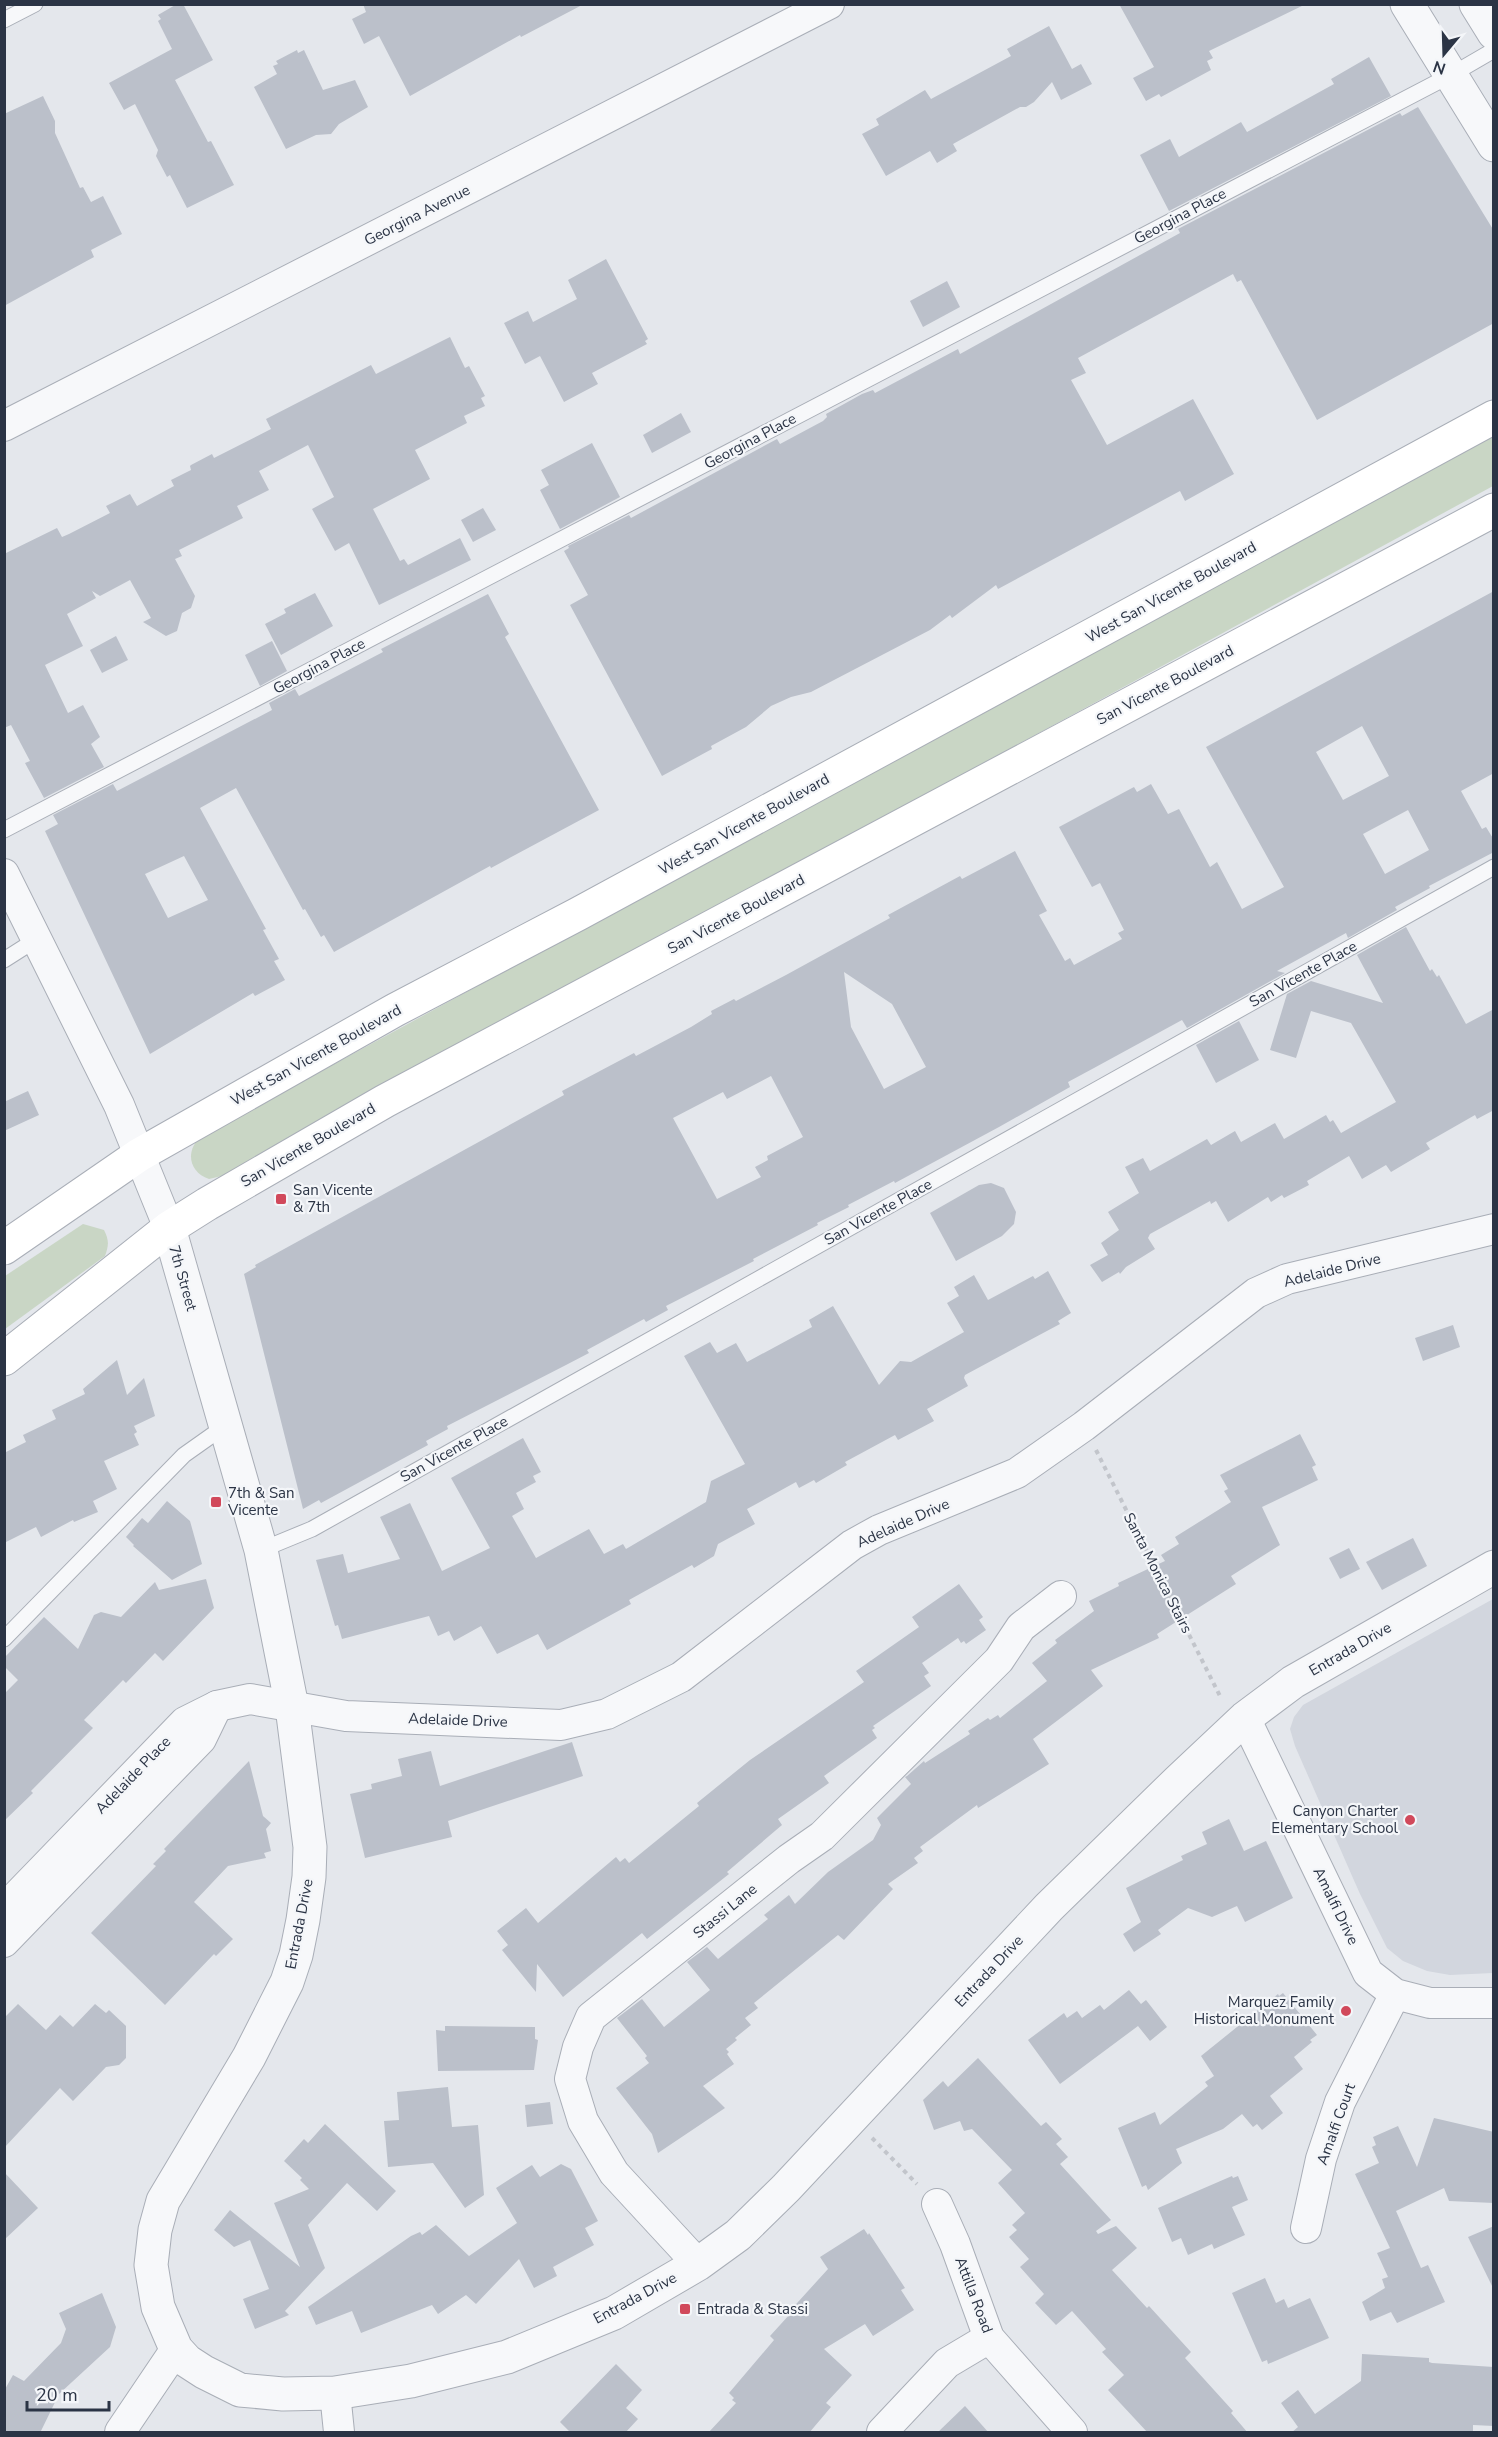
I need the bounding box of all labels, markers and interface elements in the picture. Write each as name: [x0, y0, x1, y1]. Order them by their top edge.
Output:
north arrow: [1414, 24, 1474, 84]
text: N: [1430, 55, 1449, 80]
street label: Georgina Avenue: [361, 180, 473, 250]
street label: Georgina Place: [1130, 183, 1230, 249]
street label: Georgina Place: [700, 408, 800, 474]
street label: West San Vicente Boulevard: [1082, 537, 1260, 647]
street label: Georgina Place: [269, 633, 369, 699]
street label: San Vicente Boulevard: [1093, 640, 1237, 730]
street label: West San Vicente Boulevard: [655, 769, 833, 879]
street label: San Vicente Boulevard: [664, 869, 808, 959]
street label: San Vicente Place: [1246, 936, 1360, 1012]
street label: West San Vicente Boulevard: [227, 1000, 405, 1110]
street label: San Vicente Boulevard: [237, 1098, 379, 1192]
street label: San Vicente Place: [821, 1174, 935, 1250]
place label: San Vicente & 7th: [293, 1180, 373, 1217]
marker: San Vicente & 7th: [274, 1192, 288, 1206]
street label: 7th Street: [164, 1243, 202, 1314]
street label: Adelaide Drive: [1281, 1248, 1383, 1292]
street label: San Vicente Place: [397, 1411, 511, 1487]
place label: 7th & San Vicente: [227, 1483, 295, 1520]
street label: Adelaide Drive: [853, 1494, 953, 1552]
marker: 7th & San Vicente: [209, 1495, 223, 1509]
street label: Santa Monica Stairs: [1119, 1509, 1197, 1637]
street label: Entrada Drive: [1305, 1617, 1395, 1681]
street label: Adelaide Drive: [408, 1708, 508, 1732]
street label: Adelaide Place: [91, 1732, 175, 1818]
place label: Canyon Charter Elementary School: [1271, 1801, 1399, 1838]
marker: Canyon Charter Elementary School: [1403, 1813, 1417, 1827]
street label: Amalfi Drive: [1309, 1864, 1363, 1948]
street label: Entrada Drive: [280, 1877, 318, 1971]
street label: Stassi Lane: [689, 1879, 761, 1943]
street label: Entrada Drive: [950, 1931, 1028, 2011]
place label: Marquez Family Historical Monument: [1194, 1992, 1335, 2029]
marker: Marquez Family Historical Monument: [1339, 2004, 1353, 2018]
street label: Amalfi Court: [1312, 2080, 1360, 2168]
street label: Attilla Road: [950, 2254, 998, 2336]
street label: Entrada Drive: [590, 2268, 680, 2328]
place label: Entrada & Stassi: [697, 2299, 808, 2319]
marker: Entrada & Stassi: [678, 2302, 692, 2316]
scale bar: [27, 2374, 110, 2412]
text: 20 m: [36, 2383, 78, 2407]

